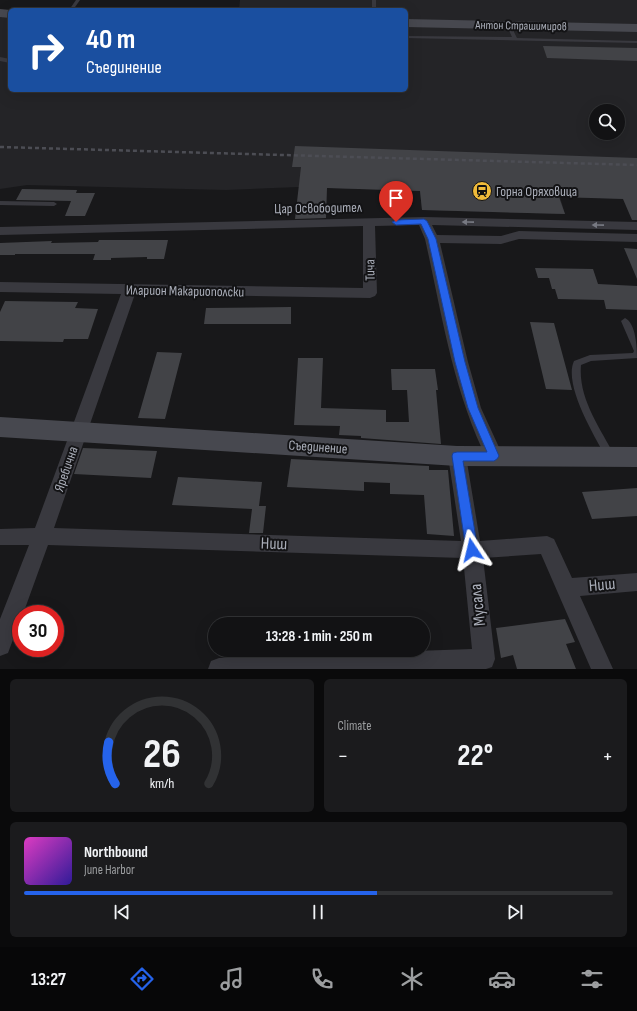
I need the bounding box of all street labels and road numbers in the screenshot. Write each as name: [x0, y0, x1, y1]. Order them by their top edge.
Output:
street label: Антон Страшимиров: [474, 18, 567, 34]
street label: Цар Освободител: [274, 199, 362, 217]
street label: Тича: [361, 259, 379, 281]
street label: Иларион Макариополски: [126, 281, 244, 301]
street label: Съединение: [288, 436, 348, 458]
street label: Яребична: [50, 444, 82, 494]
street label: Ниш: [260, 534, 288, 554]
street label: Ниш: [588, 574, 616, 596]
street label: Мусала: [466, 583, 490, 627]

